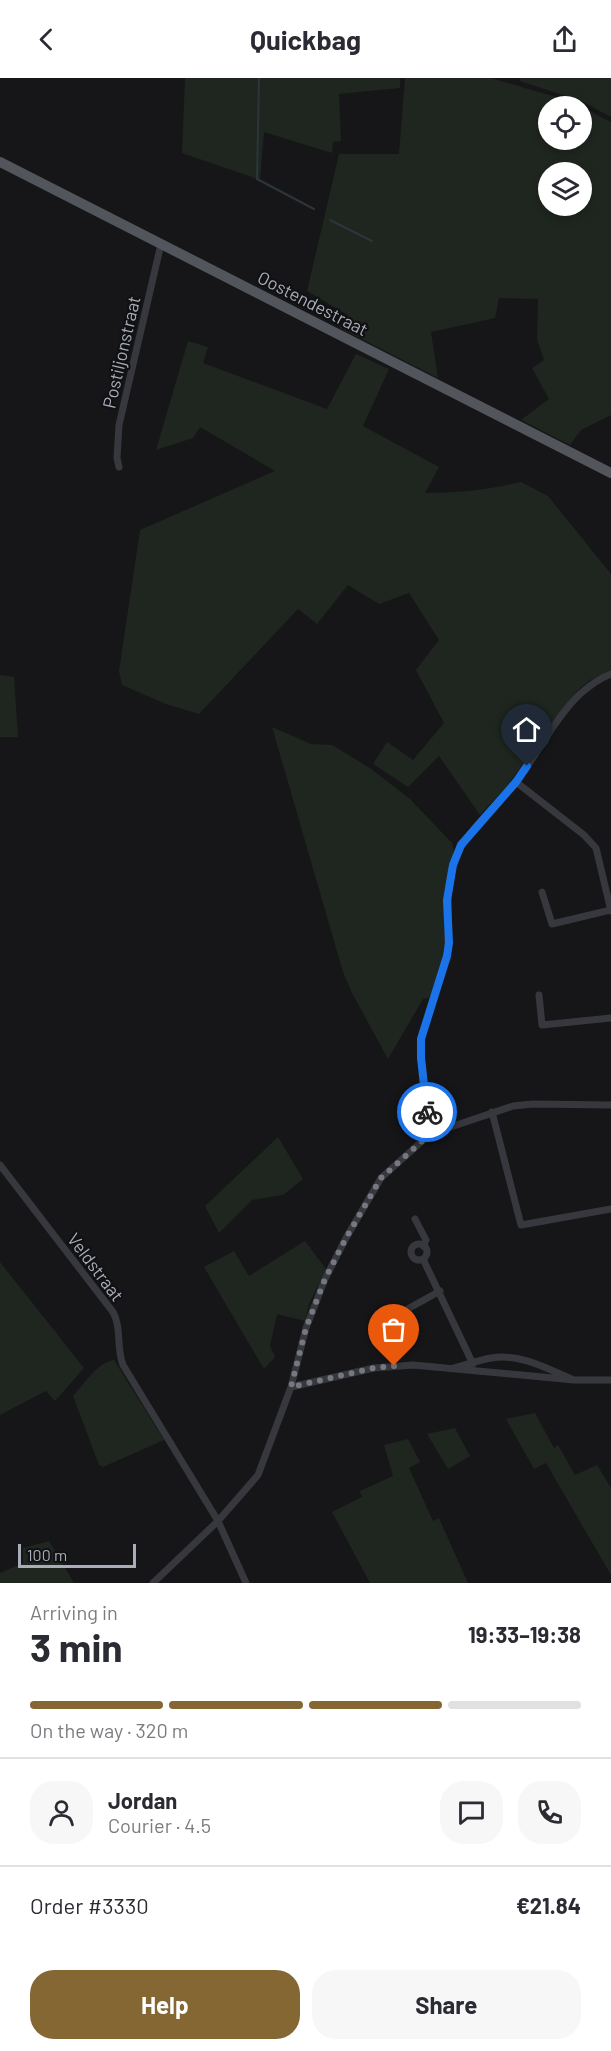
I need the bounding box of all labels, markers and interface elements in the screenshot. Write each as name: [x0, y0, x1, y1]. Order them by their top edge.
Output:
icon: back: [30, 23, 63, 56]
text: Quickbag: [250, 23, 361, 55]
icon: share: [548, 23, 581, 56]
map controls: [538, 96, 592, 216]
button: locate: [538, 96, 592, 150]
button: layers: [538, 162, 592, 216]
street label: Oostendestraat: [254, 266, 372, 340]
street label: Postiljonstraat: [97, 294, 145, 410]
pin: [501, 704, 552, 766]
icon: home: [510, 713, 543, 746]
courier: [397, 1082, 457, 1142]
icon: bike: [411, 1096, 444, 1129]
street label: Veldstraat: [63, 1228, 129, 1306]
pin: [368, 1304, 419, 1366]
icon: bag: [377, 1313, 410, 1346]
scale bar: [18, 1541, 136, 1568]
text: 100 m: [27, 1545, 67, 1564]
text: Arriving in: [30, 1600, 118, 1624]
text: 19:33–19:38: [468, 1621, 581, 1647]
text: 3 min: [30, 1623, 123, 1670]
text: On the way · 320 m: [30, 1718, 188, 1742]
button: person: [30, 1781, 93, 1844]
button: chat: [440, 1781, 503, 1844]
button: phone: [518, 1781, 581, 1844]
text: Jordan: [108, 1787, 177, 1813]
text: Courier · 4.5: [108, 1813, 211, 1837]
text: Order #3330: [30, 1892, 149, 1918]
text: €21.84: [516, 1892, 581, 1918]
button: Help: [30, 1970, 300, 2039]
button: Share: [312, 1970, 581, 2039]

